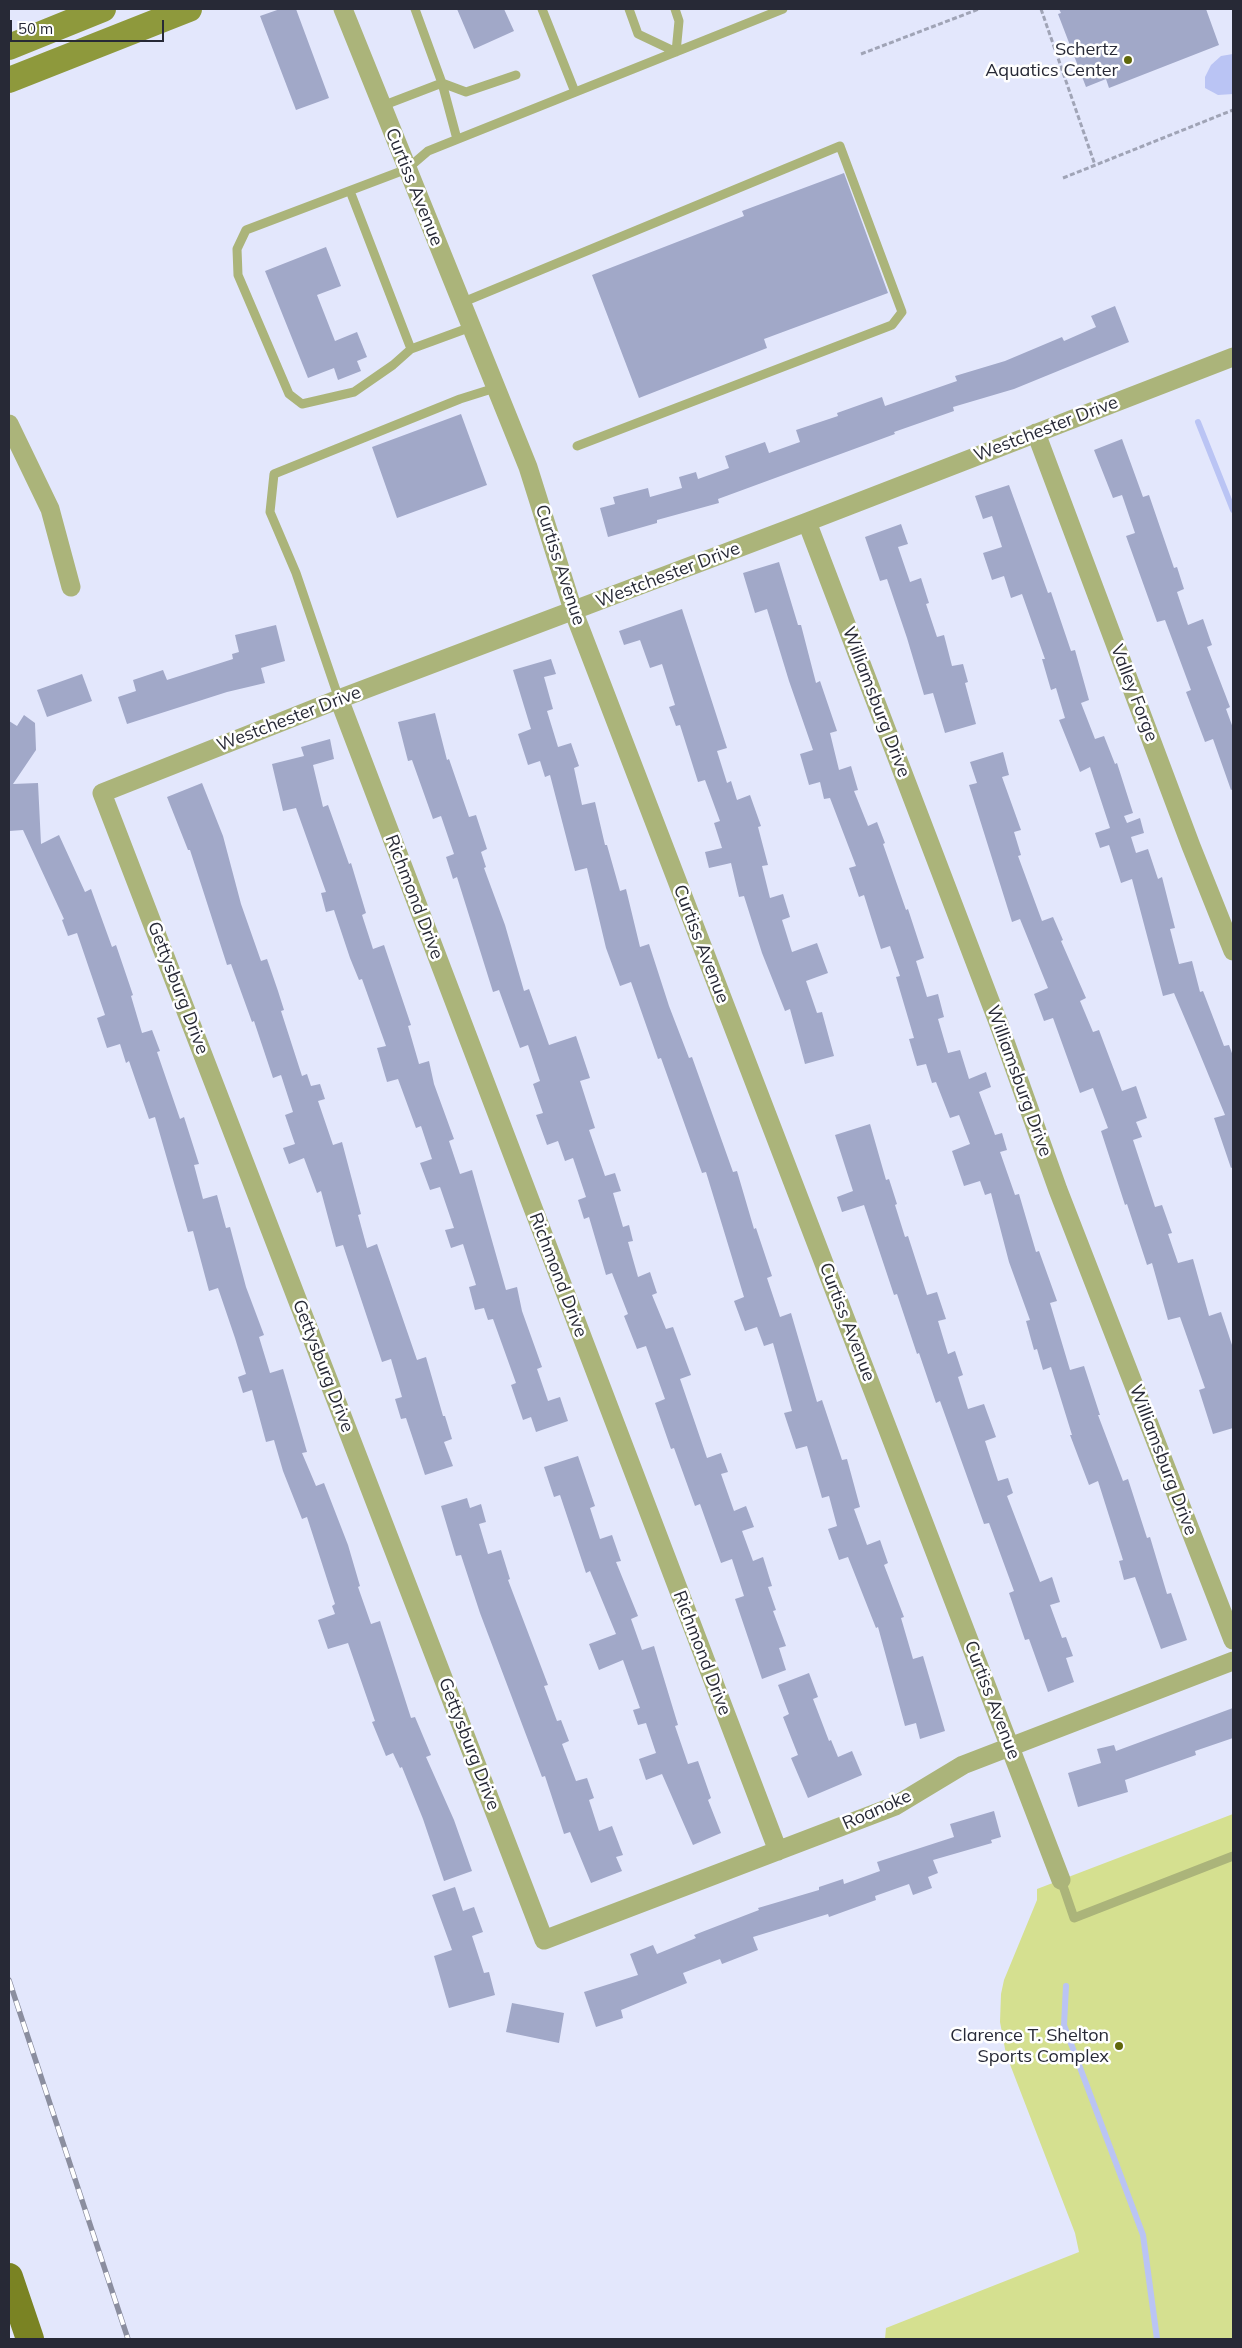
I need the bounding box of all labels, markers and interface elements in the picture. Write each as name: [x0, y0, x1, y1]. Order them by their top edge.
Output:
scale bar: [12, 10, 166, 42]
text: 50 m: [18, 19, 53, 38]
place label: Schertz Aquatics Center: [985, 39, 1118, 82]
marker: Schertz Aquatics Center: [1122, 54, 1134, 66]
street label: Curtiss Avenue: [381, 125, 447, 249]
street label: Westchester Drive: [971, 392, 1121, 466]
street label: Curtiss Avenue: [530, 502, 590, 628]
street label: Westchester Drive: [593, 538, 743, 612]
street label: Williamsburg Drive: [837, 624, 915, 780]
street label: Valley Forge: [1106, 642, 1162, 744]
street label: Westchester Drive: [214, 682, 364, 756]
street label: Richmond Drive: [380, 832, 448, 962]
street label: Curtiss Avenue: [668, 882, 734, 1006]
street label: Gettysburg Drive: [143, 919, 213, 1057]
street label: Williamsburg Drive: [982, 1002, 1056, 1160]
street label: Richmond Drive: [524, 1210, 592, 1340]
street label: Curtiss Avenue: [814, 1260, 880, 1384]
street label: Gettysburg Drive: [288, 1297, 358, 1435]
street label: Williamsburg Drive: [1124, 1382, 1202, 1538]
street label: Richmond Drive: [668, 1588, 736, 1718]
street label: Curtiss Avenue: [959, 1638, 1025, 1762]
street label: Gettysburg Drive: [434, 1675, 504, 1813]
street label: Roanoke: [839, 1785, 915, 1835]
place label: Clarence T. Shelton Sports Complex: [950, 2025, 1109, 2068]
marker: Clarence T. Shelton Sports Complex: [1113, 2040, 1125, 2052]

